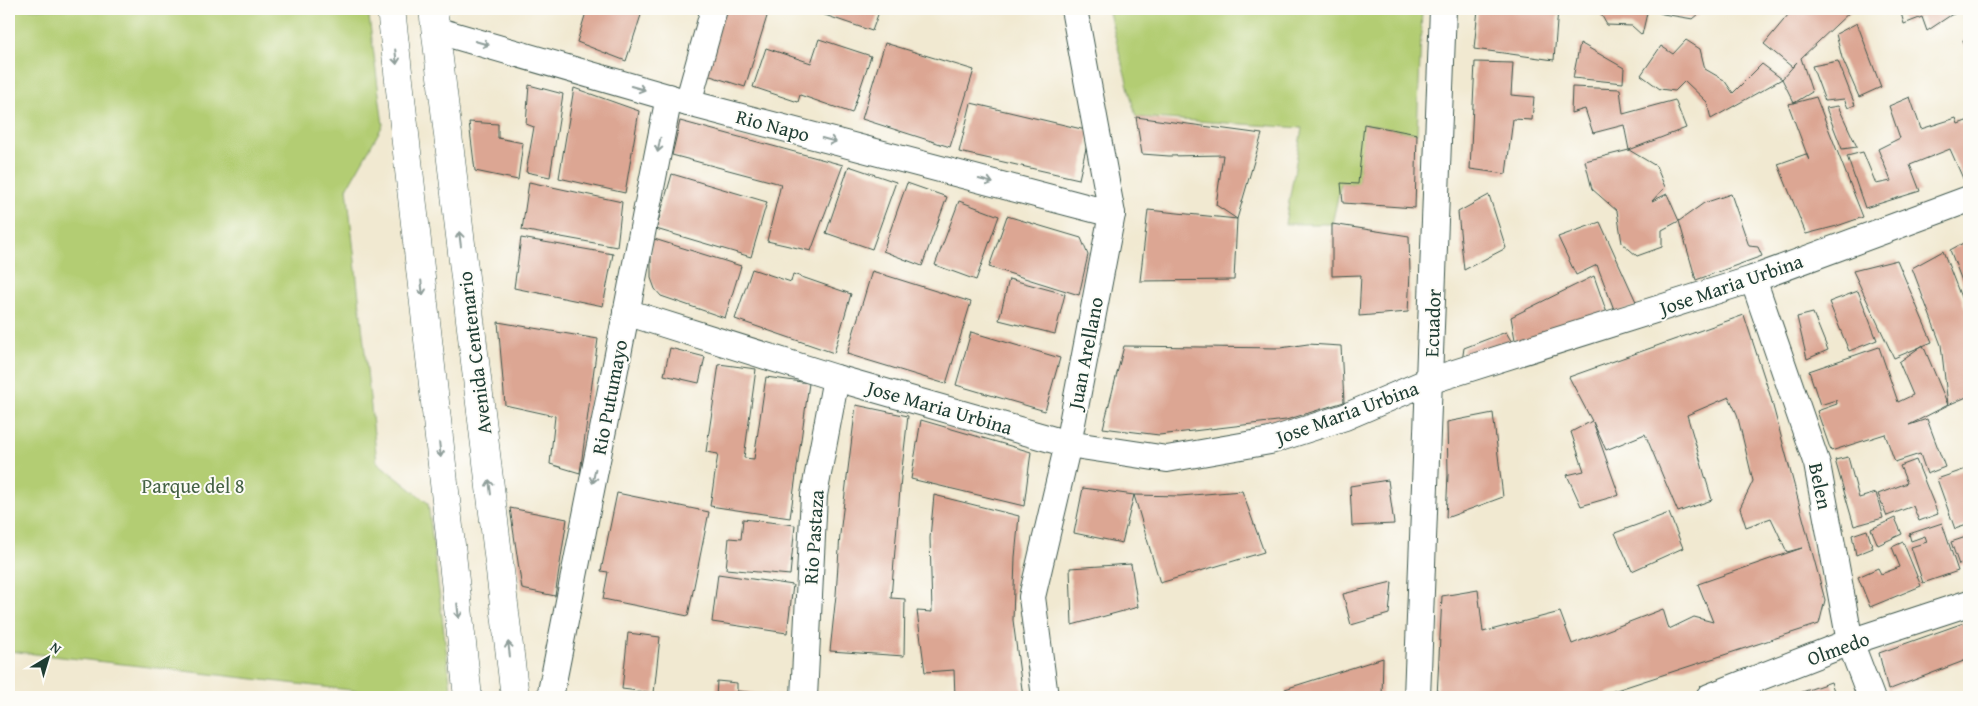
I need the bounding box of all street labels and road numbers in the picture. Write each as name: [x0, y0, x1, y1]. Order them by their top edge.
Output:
street label: Rio Napo: [733, 101, 813, 149]
street label: Jose Maria Urbina: [1653, 246, 1807, 323]
street label: Avenida Centenario: [450, 270, 498, 436]
street label: Ecuador: [1416, 288, 1448, 358]
street label: Juan Arellano: [1059, 294, 1110, 415]
street label: Rio Putumayo: [584, 337, 634, 457]
street label: Jose Maria Urbina: [861, 372, 1017, 442]
street label: Jose Maria Urbina: [1269, 373, 1423, 452]
street label: Belen: [1802, 460, 1840, 512]
street label: Rio Pastaza: [795, 488, 831, 585]
street label: Olmedo: [1803, 623, 1873, 673]

